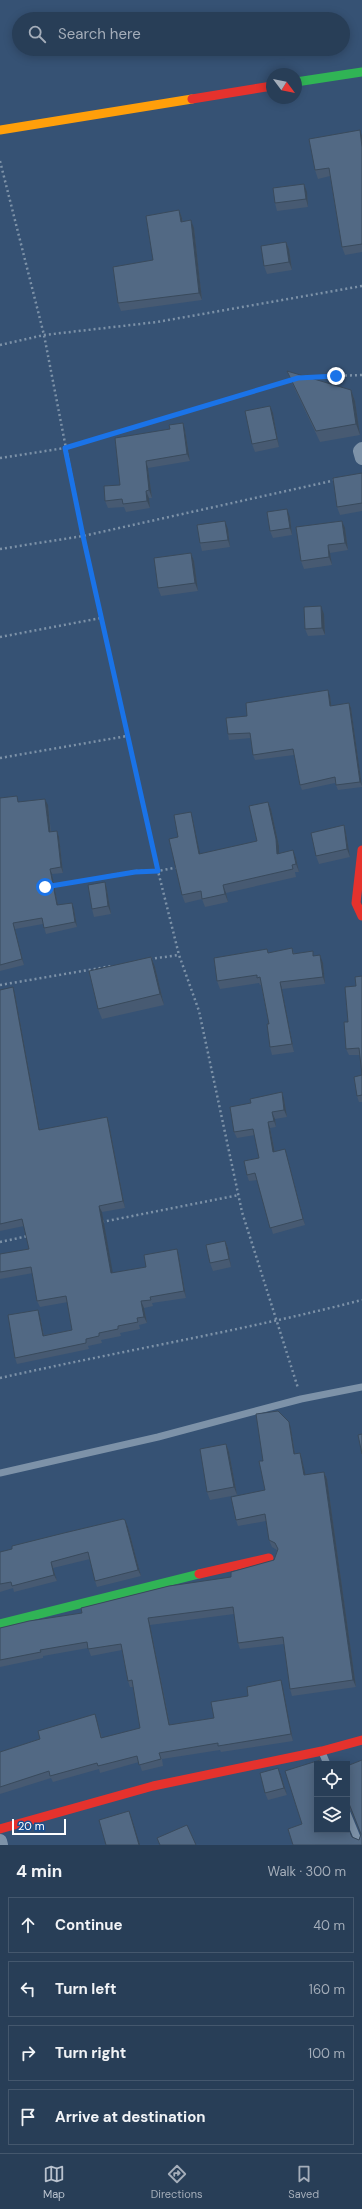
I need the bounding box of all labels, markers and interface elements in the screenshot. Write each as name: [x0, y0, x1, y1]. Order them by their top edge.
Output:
search box: [12, 12, 350, 56]
icon: search: [26, 23, 48, 45]
text: Search here: [58, 24, 141, 44]
north arrow: [266, 68, 302, 104]
route end: [327, 367, 345, 385]
route start: [36, 878, 54, 896]
map controls: [314, 1761, 350, 1833]
button: locate: [314, 1761, 350, 1797]
button: layers: [314, 1797, 350, 1833]
scale bar: [12, 1817, 66, 1836]
text: 20 m: [18, 1819, 44, 1833]
text: 4 min: [16, 1860, 62, 1882]
text: Walk · 300 m: [268, 1863, 346, 1880]
icon: ahead: [17, 1914, 39, 1936]
text: Continue: [55, 1915, 123, 1935]
text: 40 m: [313, 1917, 345, 1934]
icon: left: [17, 1978, 39, 2000]
text: Turn left: [55, 1979, 116, 1999]
text: 160 m: [309, 1981, 345, 1998]
icon: right: [17, 2042, 39, 2064]
text: Turn right: [55, 2043, 126, 2063]
text: 100 m: [308, 2045, 345, 2062]
icon: arrive: [17, 2106, 39, 2128]
text: Arrive at destination: [55, 2107, 206, 2127]
tab: Map: [43, 2163, 65, 2201]
tab: Directions: [151, 2163, 203, 2201]
tab: Saved: [288, 2163, 319, 2201]

